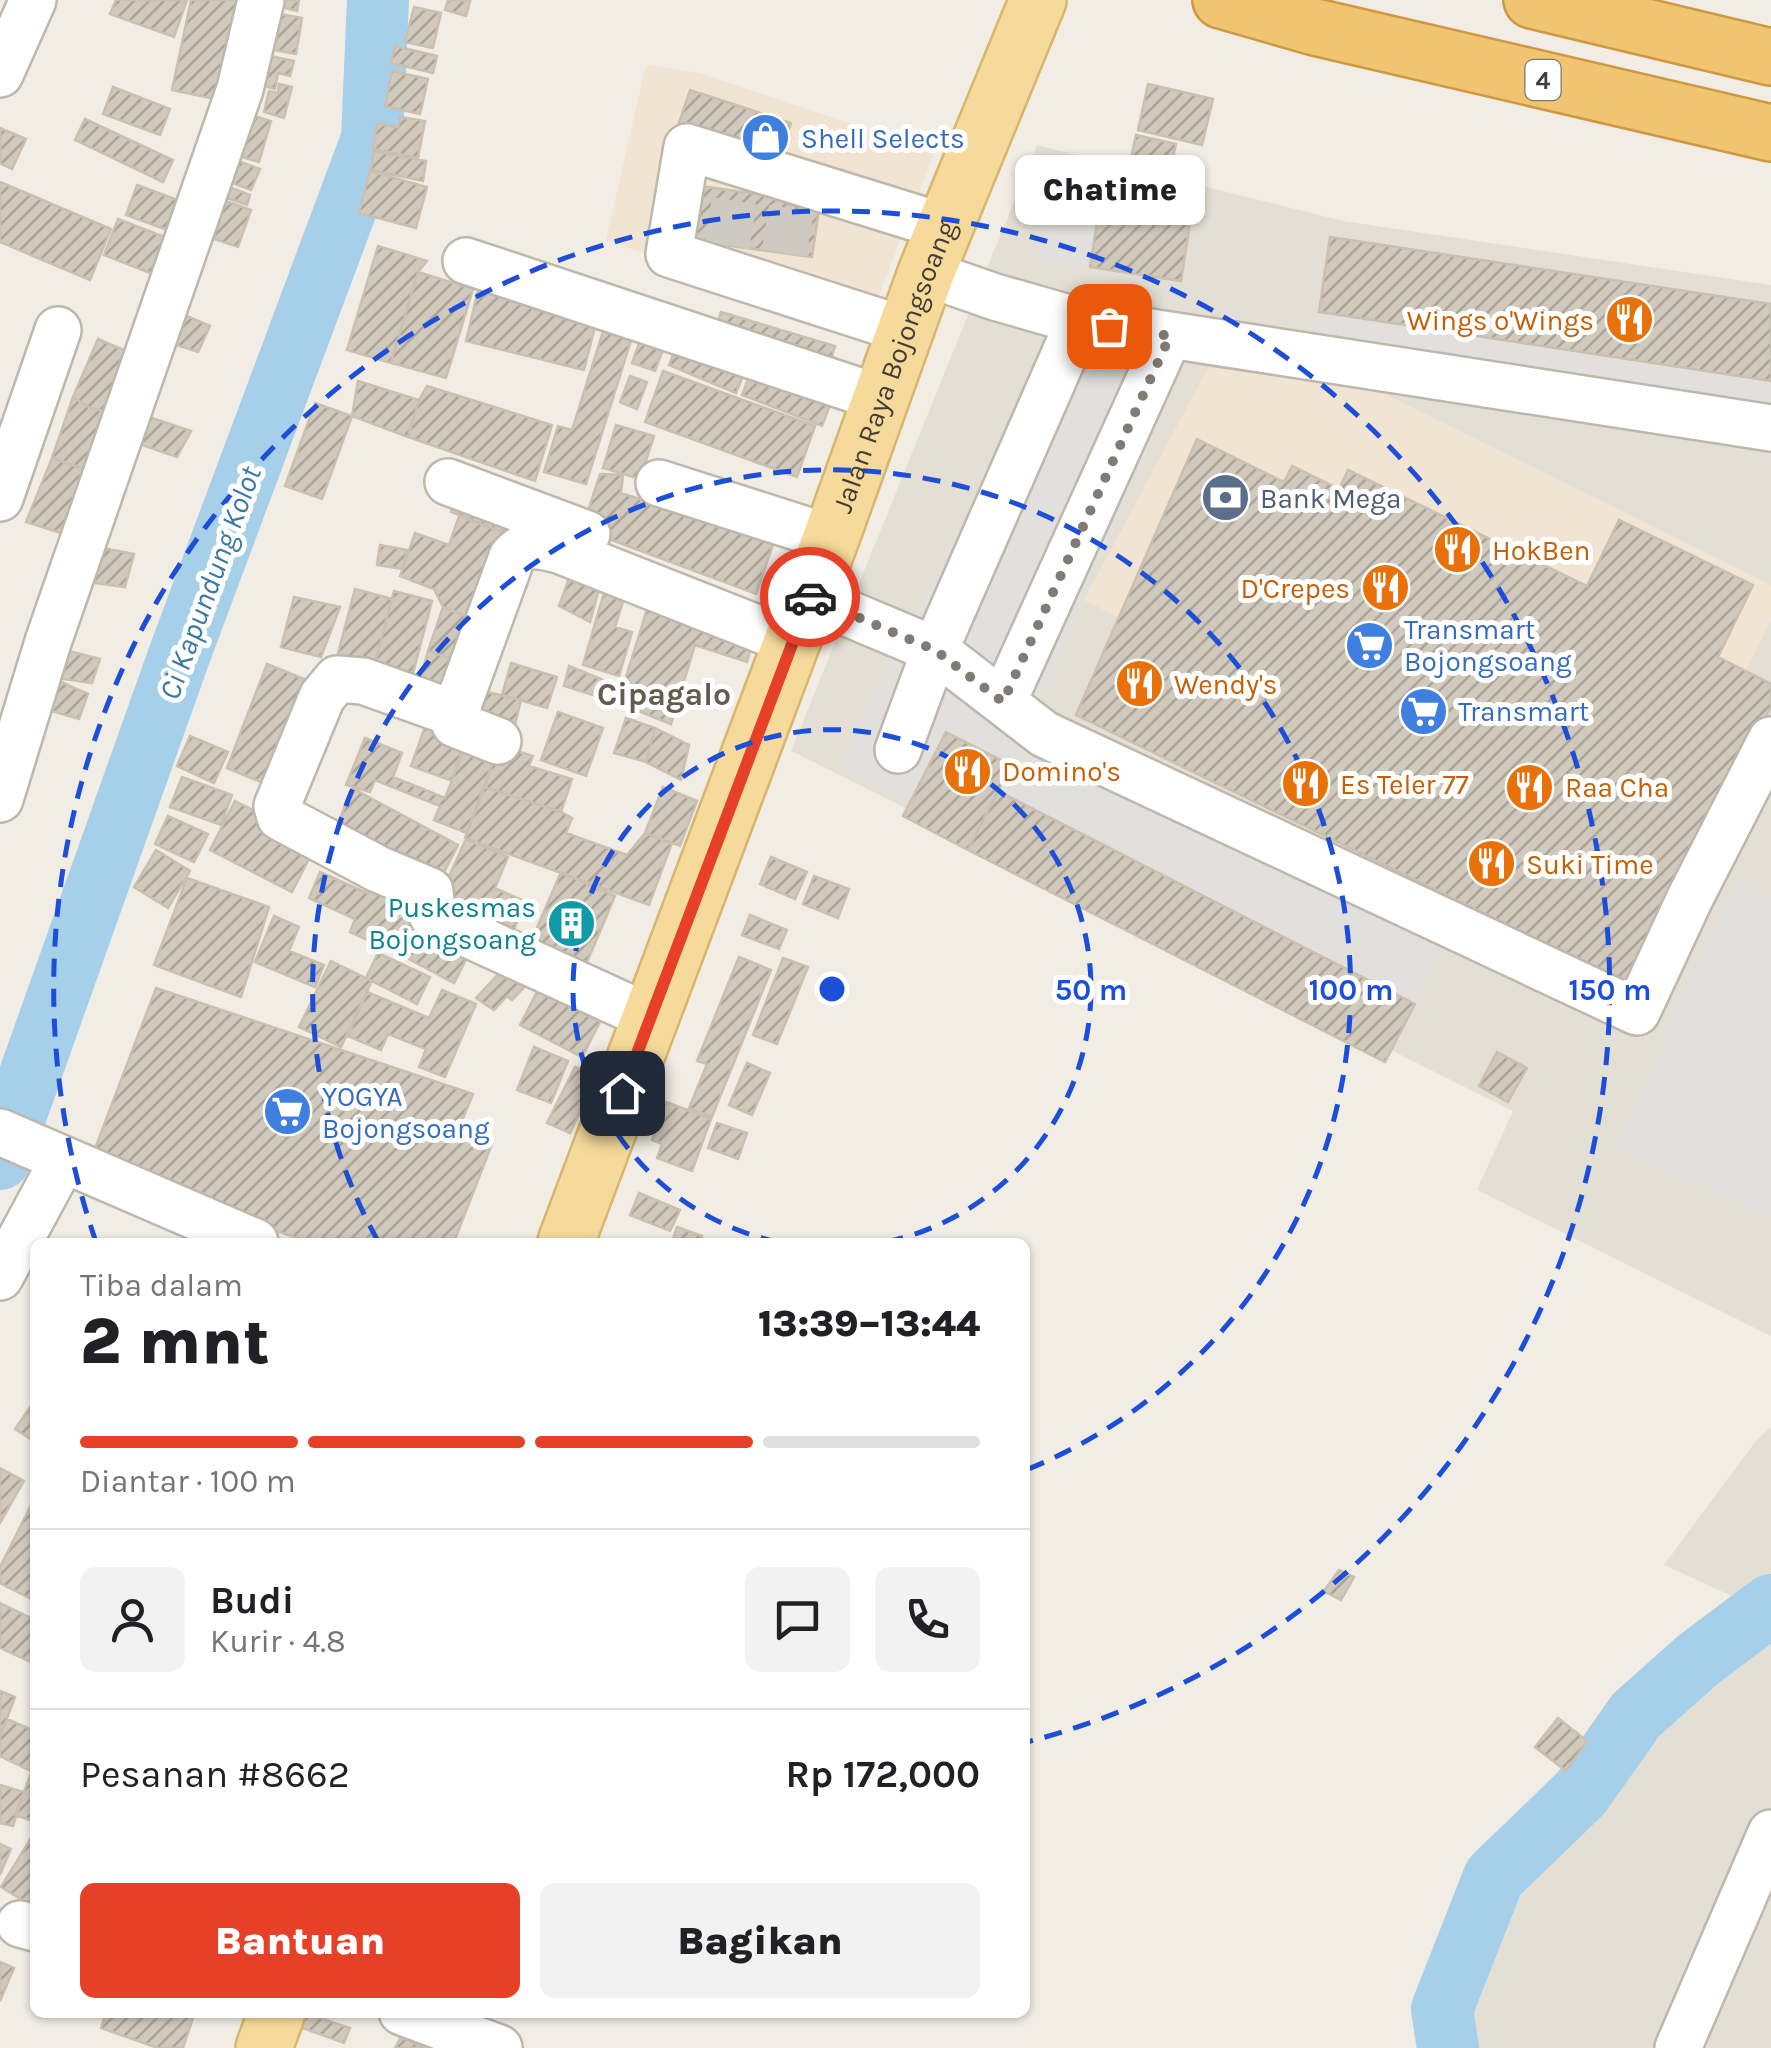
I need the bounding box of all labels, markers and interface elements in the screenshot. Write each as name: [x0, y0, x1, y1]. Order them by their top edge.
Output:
road number: 4: [1526, 60, 1560, 100]
shop icon: Shell Selects: [740, 112, 792, 164]
place label: Shell Selects: [801, 122, 965, 155]
callout: Chatime: [1014, 156, 1204, 226]
text: Chatime: [1043, 171, 1177, 208]
street label: Jalan Raya Bojongsoang: [825, 215, 963, 517]
pin: [1067, 284, 1152, 369]
restaurant icon: Wings o'Wings: [1603, 294, 1655, 346]
icon: bag: [1082, 299, 1137, 354]
place label: Wings o'Wings: [1407, 304, 1594, 337]
water label: Ci Kapundung Kolot: [151, 461, 269, 704]
bank icon: Bank Mega: [1199, 472, 1251, 524]
place label: Bank Mega: [1260, 482, 1401, 515]
restaurant icon: HokBen: [1431, 524, 1483, 576]
place label: HokBen: [1492, 534, 1590, 567]
courier: [760, 547, 860, 647]
restaurant icon: D'Crepes: [1359, 562, 1411, 614]
icon: car: [783, 570, 838, 625]
place label: D'Crepes: [1241, 572, 1350, 605]
place label: Transmart Bojongsoang: [1404, 613, 1572, 678]
supermarket icon: Transmart Bojongsoang: [1343, 619, 1395, 671]
restaurant icon: Wendy's: [1113, 658, 1165, 710]
place label: Wendy's: [1174, 668, 1278, 701]
district label: Cipagalo: [597, 676, 731, 713]
supermarket icon: Transmart: [1397, 685, 1449, 737]
place label: Transmart: [1458, 695, 1589, 728]
restaurant icon: Domino's: [941, 745, 993, 797]
place label: Domino's: [1002, 755, 1121, 788]
restaurant icon: Es Teler 77: [1279, 758, 1331, 810]
restaurant icon: Raa Cha: [1504, 761, 1556, 813]
place label: Es Teler 77: [1340, 768, 1469, 801]
place label: Raa Cha: [1565, 771, 1669, 804]
restaurant icon: Suki Time: [1465, 838, 1517, 890]
place label: Suki Time: [1526, 848, 1654, 881]
place label: Puskesmas Bojongsoang: [368, 891, 536, 956]
building icon: Puskesmas Bojongsoang: [545, 897, 597, 949]
centre of rings: [814, 971, 850, 1007]
text: 50 m: [1055, 972, 1127, 1008]
text: 100 m: [1309, 972, 1393, 1008]
text: 150 m: [1568, 972, 1652, 1008]
pin: [580, 1051, 665, 1136]
icon: home: [595, 1066, 650, 1121]
place label: YOGYA Bojongsoang: [322, 1080, 490, 1145]
supermarket icon: YOGYA Bojongsoang: [261, 1086, 313, 1138]
text: Tiba dalam: [80, 1267, 243, 1304]
text: 13:39–13:44: [758, 1301, 980, 1346]
text: 2 mnt: [80, 1303, 270, 1379]
text: Diantar · 100 m: [80, 1463, 296, 1500]
button: person: [80, 1567, 185, 1672]
button: chat: [745, 1567, 850, 1672]
button: phone: [875, 1567, 980, 1672]
text: Budi: [210, 1578, 294, 1623]
text: Kurir · 4.8: [210, 1623, 346, 1660]
text: Pesanan #8662: [80, 1752, 350, 1797]
text: Rp 172,000: [786, 1752, 980, 1797]
button: Bantuan: [80, 1883, 520, 1998]
button: Bagikan: [540, 1883, 980, 1998]

